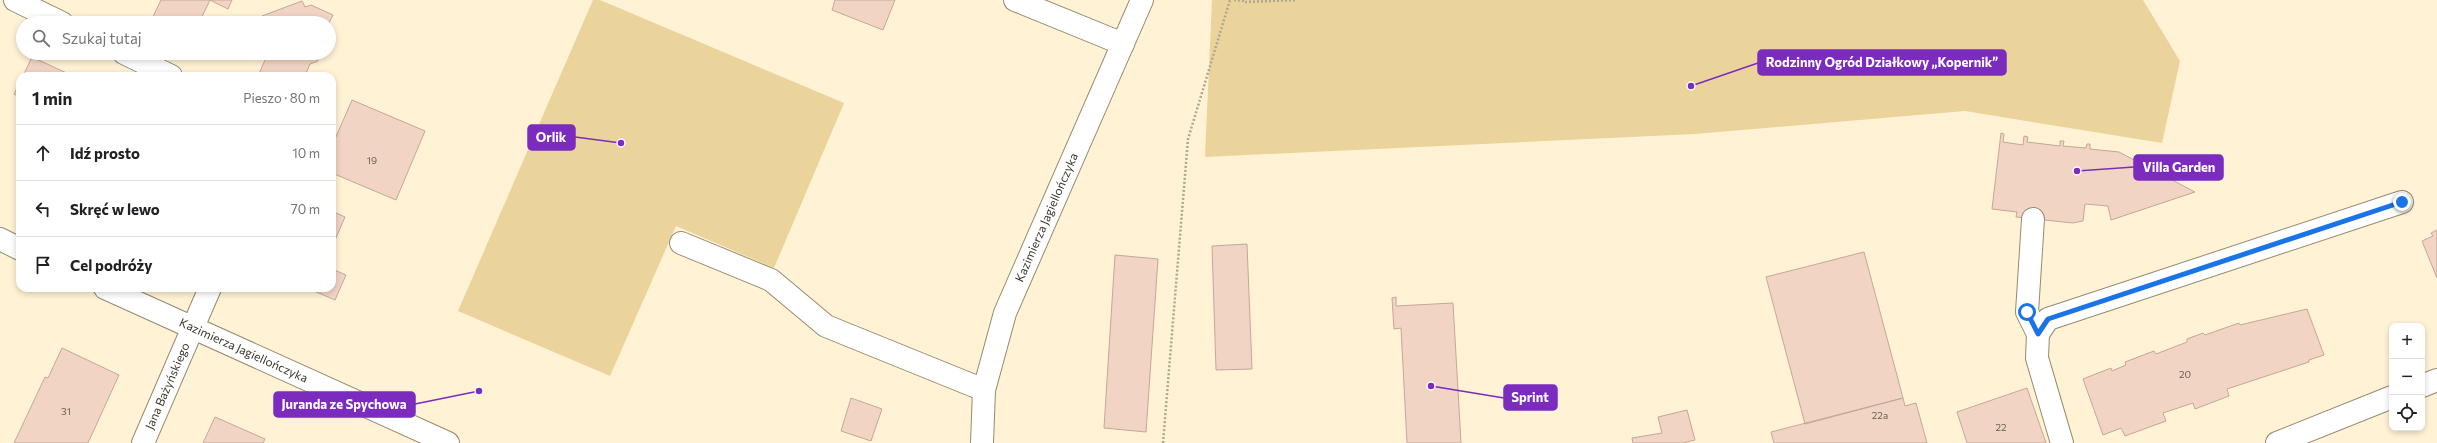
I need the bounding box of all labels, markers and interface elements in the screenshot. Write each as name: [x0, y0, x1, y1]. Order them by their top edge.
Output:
search box: [16, 16, 336, 60]
icon: search: [30, 27, 52, 49]
text: Szukaj tutaj: [62, 29, 142, 47]
callout: Rodzinny Ogród Działkowy „Kopernik”: [1758, 50, 2006, 75]
text: Rodzinny Ogród Działkowy „Kopernik”: [1766, 54, 1998, 70]
text: 1 min: [32, 88, 72, 109]
text: Pieszo · 80 m: [243, 90, 320, 106]
callout: Orlik: [528, 125, 575, 150]
text: Orlik: [536, 129, 567, 145]
icon: ahead: [32, 142, 54, 164]
text: Idź prosto: [70, 144, 140, 162]
text: 10 m: [292, 145, 320, 161]
street label: Kazimierza Jagiellończyka: [1011, 150, 1080, 284]
house number: 19: [367, 154, 377, 166]
callout: Villa Garden: [2134, 155, 2223, 180]
text: Villa Garden: [2143, 159, 2215, 175]
route end: [2393, 193, 2411, 211]
icon: left: [32, 198, 54, 220]
text: Skręć w lewo: [70, 200, 160, 218]
text: 70 m: [291, 201, 320, 217]
icon: arrive: [32, 254, 54, 276]
text: Cel podróży: [70, 256, 153, 274]
route start: [2018, 303, 2036, 321]
street label: Kazimierza Jagiellończyka: [177, 315, 310, 385]
map controls: [2389, 323, 2425, 431]
button: +: [2389, 323, 2425, 359]
street label: Jana Bażyńskiego: [142, 340, 192, 432]
button: −: [2389, 359, 2425, 395]
house number: 20: [2179, 368, 2191, 380]
callout: Sprint: [1504, 385, 1557, 410]
text: Sprint: [1511, 389, 1549, 405]
callout: Juranda ze Spychowa: [274, 392, 415, 417]
button: locate: [2389, 395, 2425, 431]
text: Juranda ze Spychowa: [281, 396, 407, 412]
house number: 31: [61, 405, 71, 417]
house number: 22a: [1872, 409, 1888, 421]
house number: 22: [1995, 421, 2007, 433]

